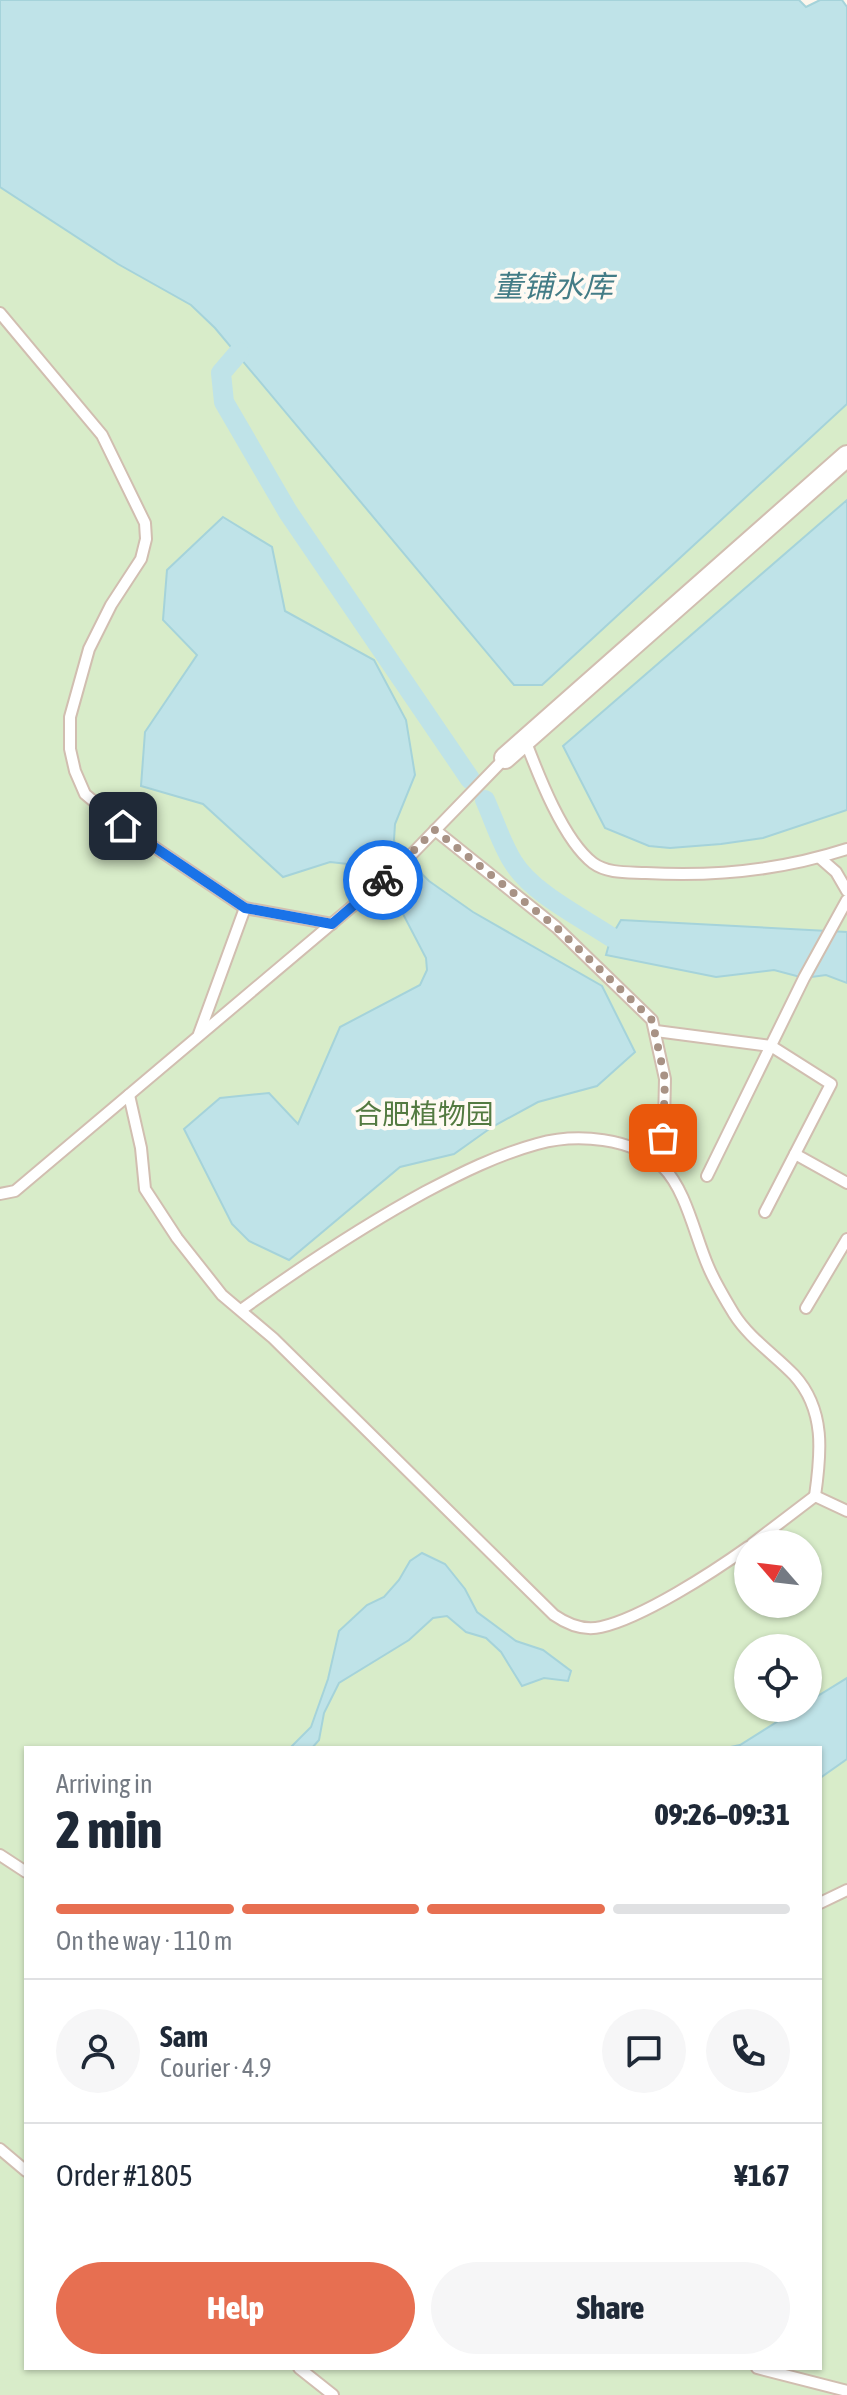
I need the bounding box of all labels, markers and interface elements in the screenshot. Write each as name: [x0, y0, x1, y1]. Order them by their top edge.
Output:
water label: 董铺水库: [493, 269, 618, 303]
pin: [89, 792, 157, 860]
icon: home: [101, 804, 145, 848]
courier: [343, 840, 423, 920]
icon: bike: [361, 858, 405, 902]
park label: 合肥植物园: [354, 1098, 494, 1130]
pin: [629, 1104, 697, 1172]
icon: bag: [641, 1116, 685, 1160]
north arrow: [734, 1530, 822, 1618]
map controls: [734, 1530, 822, 1722]
button: locate: [734, 1634, 822, 1722]
text: Arriving in: [56, 1769, 153, 1799]
text: 09:26–09:31: [655, 1797, 790, 1831]
text: 2 min: [56, 1799, 162, 1859]
text: On the way · 110 m: [56, 1926, 233, 1956]
button: person: [56, 2009, 140, 2093]
button: chat: [602, 2009, 686, 2093]
button: phone: [706, 2009, 790, 2093]
text: Sam: [160, 2019, 208, 2053]
text: Courier · 4.9: [160, 2053, 271, 2083]
text: Order #1805: [56, 2158, 193, 2192]
text: ¥167: [734, 2158, 790, 2192]
button: Help: [56, 2262, 415, 2354]
button: Share: [431, 2262, 790, 2354]

